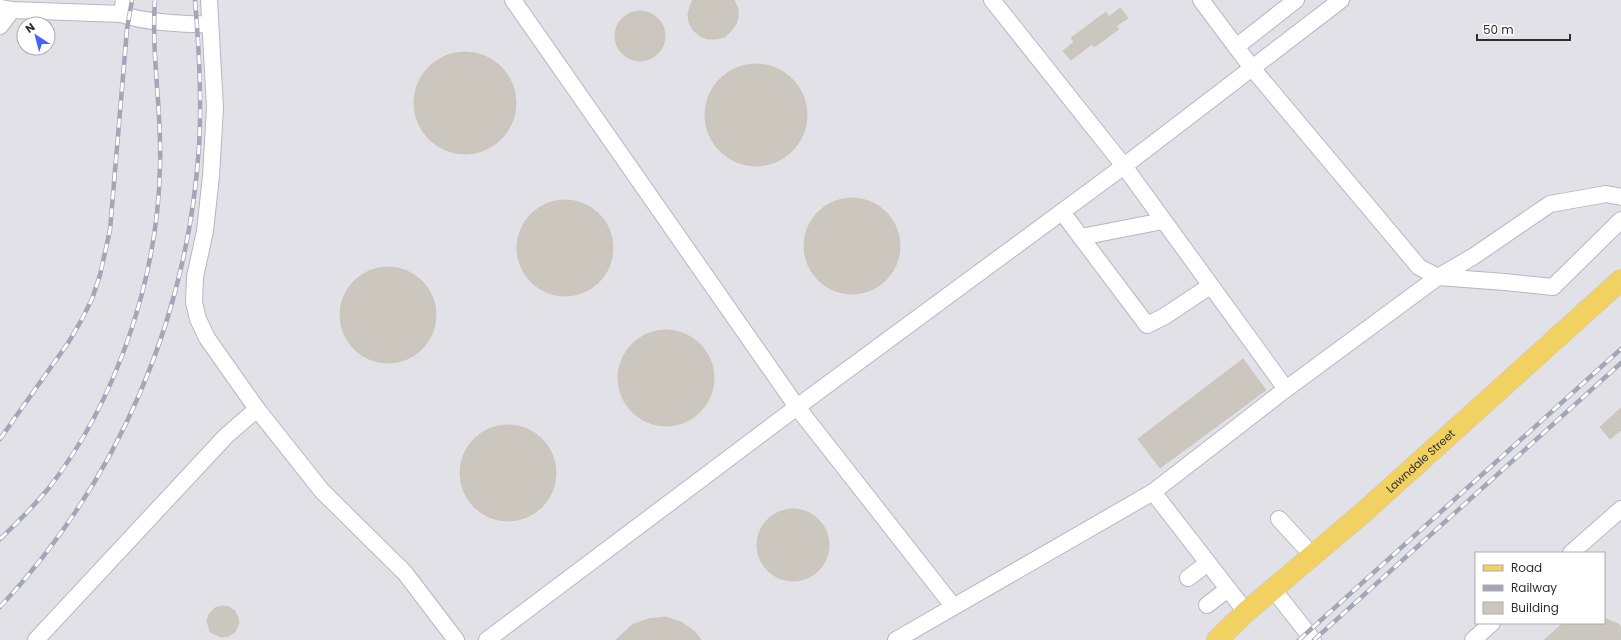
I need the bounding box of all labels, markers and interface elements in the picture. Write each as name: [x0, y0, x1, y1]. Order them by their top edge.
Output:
north arrow: [16, 16, 56, 56]
scale bar: [1477, 16, 1570, 42]
text: N: [22, 19, 38, 37]
text: 50 m: [1483, 21, 1514, 38]
street label: Lawndale Street: [1382, 426, 1458, 496]
legend: [1475, 552, 1605, 624]
text: Road: [1511, 559, 1542, 576]
text: Railway: [1511, 579, 1557, 596]
text: Building: [1511, 599, 1559, 616]

